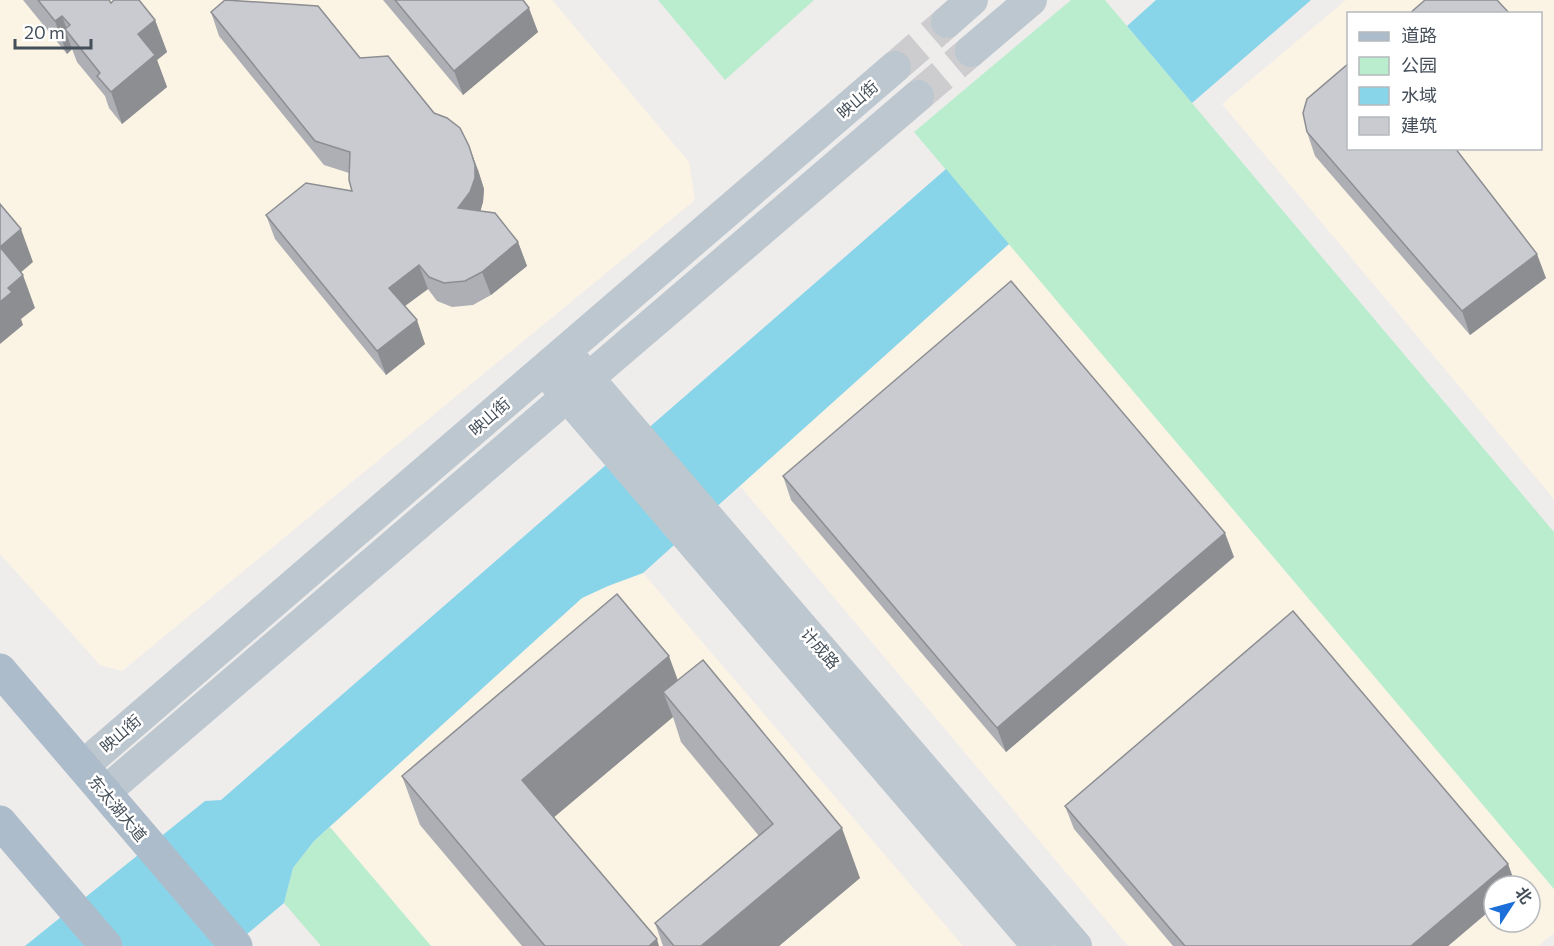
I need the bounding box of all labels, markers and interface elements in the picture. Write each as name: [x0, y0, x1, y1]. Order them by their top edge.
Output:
scale bar: [15, 12, 92, 50]
legend: [1347, 12, 1542, 150]
text: 20 m: [24, 21, 65, 43]
text: 道路: [1401, 24, 1437, 46]
text: 公园: [1401, 54, 1437, 76]
street label: 映山街: [833, 76, 881, 122]
text: 水域: [1401, 84, 1437, 106]
text: 建筑: [1401, 114, 1437, 136]
street label: 映山街: [465, 393, 513, 439]
street label: 计成路: [798, 624, 844, 672]
street label: 映山街: [96, 710, 144, 756]
street label: 东太湖大道: [85, 771, 151, 845]
north arrow: [1482, 874, 1542, 934]
text: 北: [1512, 883, 1537, 907]

